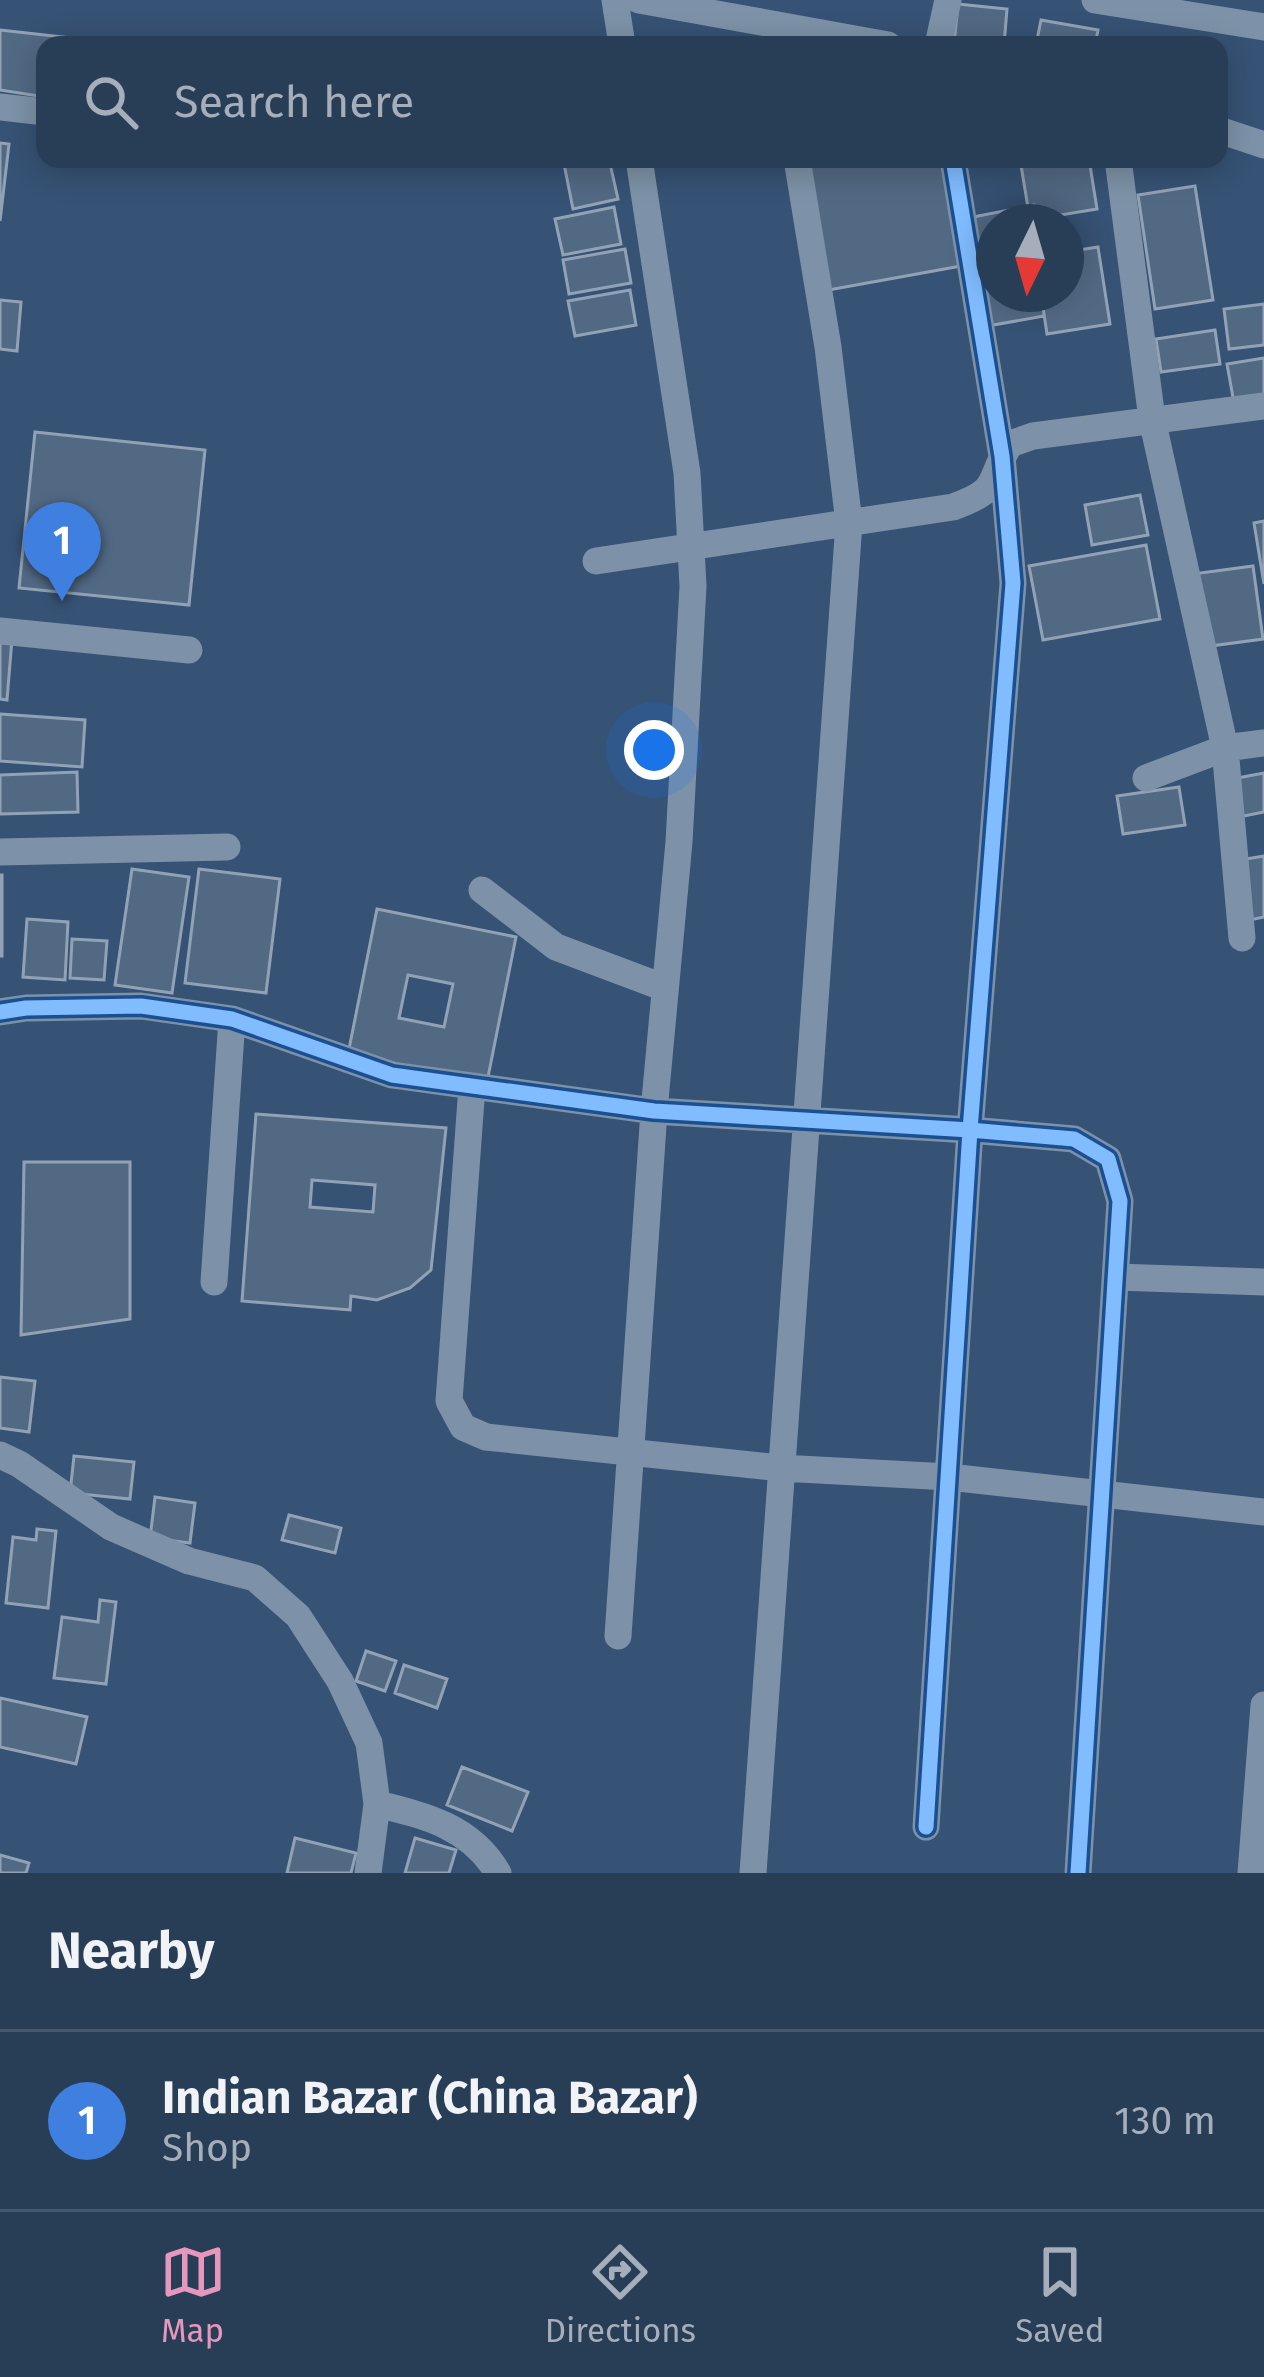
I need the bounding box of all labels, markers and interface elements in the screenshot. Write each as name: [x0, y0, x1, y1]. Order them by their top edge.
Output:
search box: [36, 36, 1228, 168]
icon: search: [78, 69, 144, 135]
text: Search here: [174, 75, 414, 129]
north arrow: [976, 204, 1084, 312]
pin: 1: [23, 502, 101, 601]
your location: [624, 720, 684, 780]
text: Nearby: [48, 1920, 214, 1982]
text: Indian Bazar (China Bazar): [162, 2071, 698, 2125]
text: 1: [78, 2098, 96, 2144]
text: 130 m: [1114, 2098, 1216, 2144]
text: Shop: [162, 2125, 252, 2171]
tab: Map: [160, 2239, 226, 2351]
tab: Directions: [545, 2239, 696, 2351]
tab: Saved: [1015, 2239, 1104, 2351]

